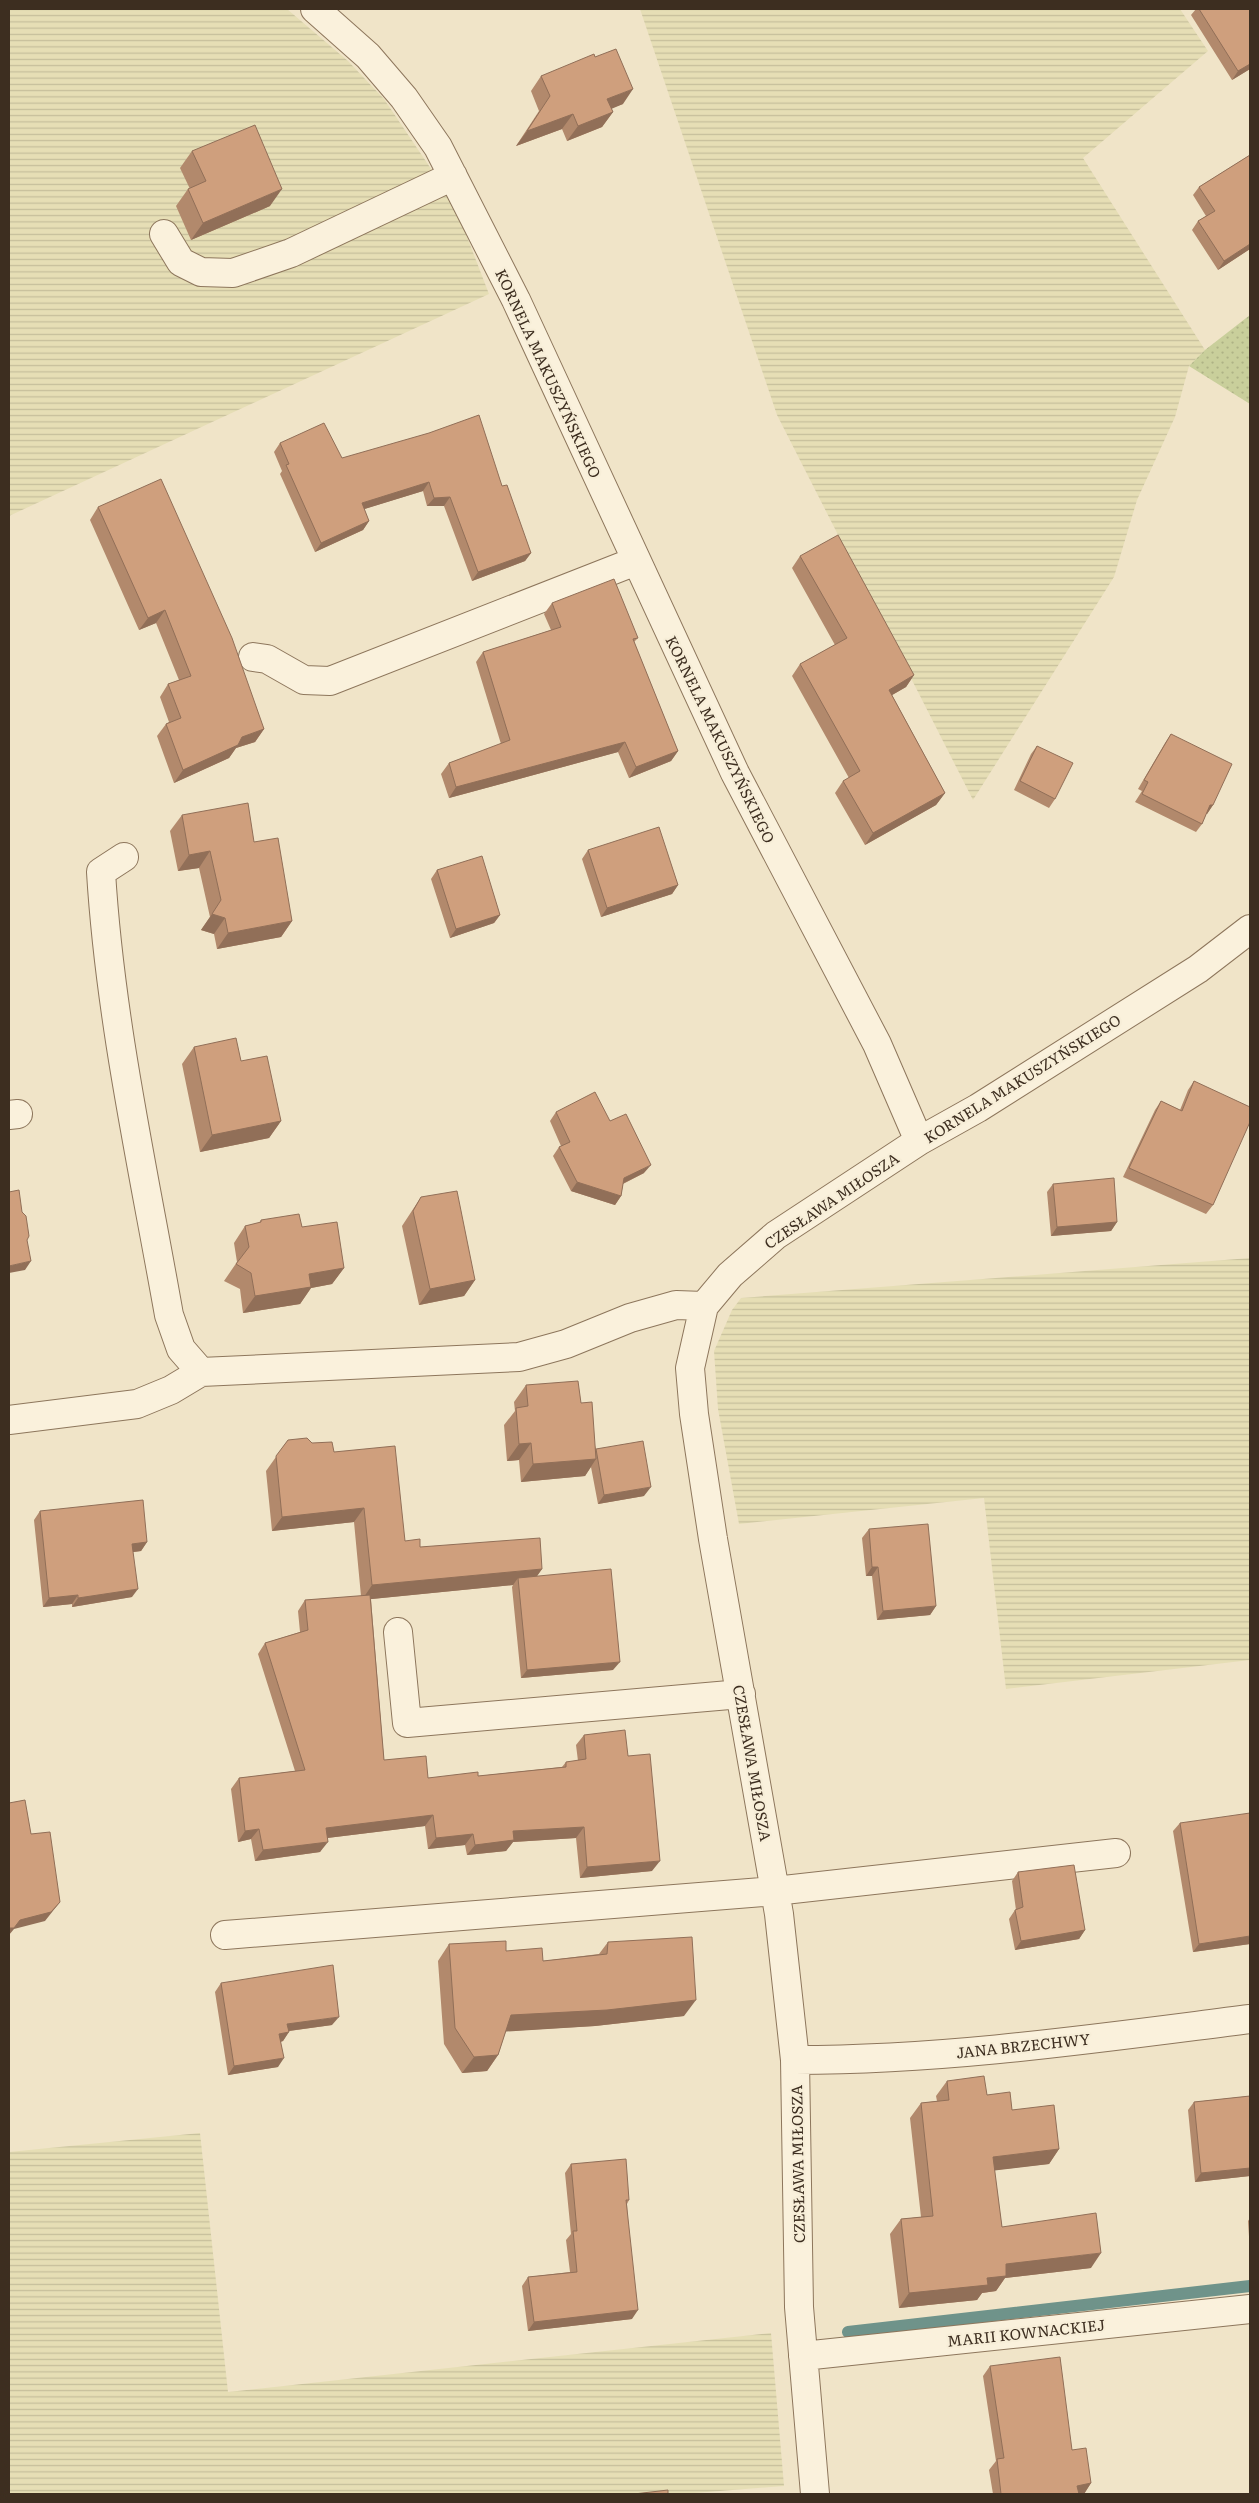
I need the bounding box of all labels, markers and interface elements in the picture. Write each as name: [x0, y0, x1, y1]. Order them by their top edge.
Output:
street label: KORNELA MAKUSZYŃSKIEGO: [490, 265, 608, 481]
street label: KORNELA MAKUSZYŃSKIEGO: [661, 631, 781, 847]
street label: KORNELA MAKUSZYŃSKIEGO: [919, 1008, 1125, 1148]
street label: CZESŁAWA MIŁOSZA: [759, 1146, 903, 1254]
street label: CZESŁAWA MIŁOSZA: [728, 1683, 778, 1843]
street label: JANA BRZECHWY: [955, 2027, 1091, 2063]
street label: CZESŁAWA MIŁOSZA: [784, 2085, 810, 2243]
street label: MARII KOWNACKIEJ: [946, 2312, 1106, 2352]

